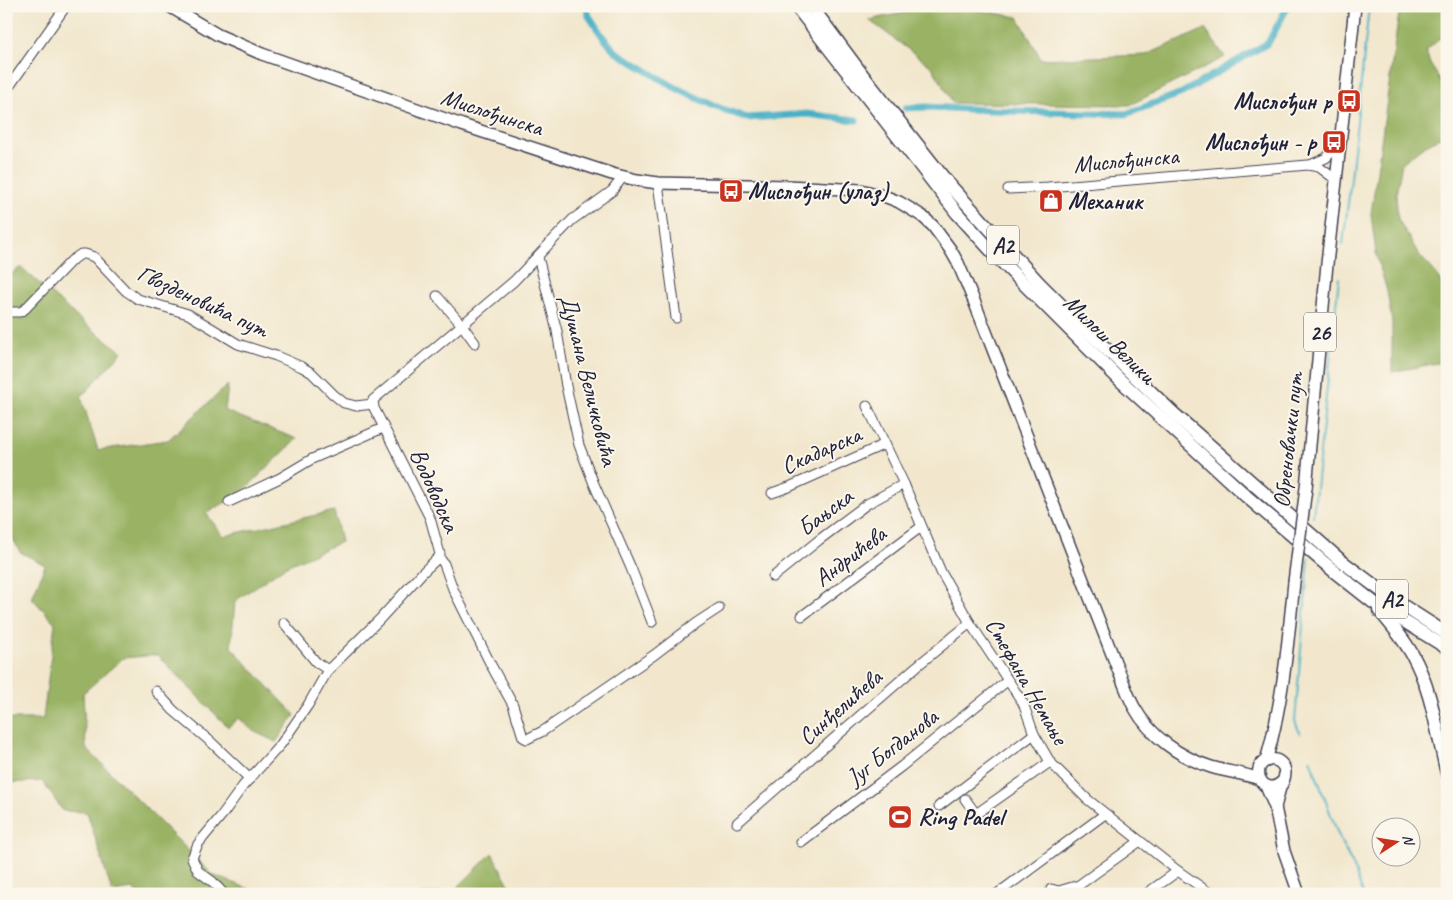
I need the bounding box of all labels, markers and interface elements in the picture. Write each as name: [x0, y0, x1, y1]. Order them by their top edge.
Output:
street label: Мислођинска: [437, 81, 548, 143]
place label: Мислођин р: [1234, 86, 1334, 116]
bus stop icon: Мислођин р: [1336, 88, 1362, 114]
place label: Мислођин - р: [1205, 127, 1318, 157]
bus stop icon: Мислођин - р: [1321, 129, 1347, 155]
street label: Мислођинска: [1072, 140, 1181, 180]
place label: Мислођин (улаз): [748, 176, 890, 207]
bus stop icon: Мислођин (улаз): [718, 178, 744, 204]
place label: Механик: [1068, 186, 1145, 216]
shop icon: Механик: [1038, 188, 1064, 214]
road number: A2: [987, 226, 1019, 264]
street label: Гвозденовића пут: [133, 258, 274, 345]
street label: Милош Велики: [1057, 287, 1164, 391]
street label: Душана Величковића: [553, 291, 625, 470]
road number: 26: [1304, 313, 1336, 352]
street label: Обреновачки пут: [1266, 369, 1310, 509]
street label: Скадарска: [776, 418, 868, 481]
street label: Водоводска: [403, 443, 467, 538]
street label: Бањска: [791, 481, 860, 543]
street label: Андрићева: [808, 518, 893, 593]
road number: A2: [1376, 580, 1408, 618]
street label: Стефана Немање: [979, 612, 1077, 752]
street label: Синђелићева: [792, 662, 889, 752]
street label: Југ Богданова: [839, 701, 945, 793]
place label: Ring Padel: [918, 802, 1008, 832]
sports icon: Ring Padel: [887, 804, 913, 830]
north arrow: [1370, 818, 1420, 868]
text: N: [1399, 833, 1418, 848]

